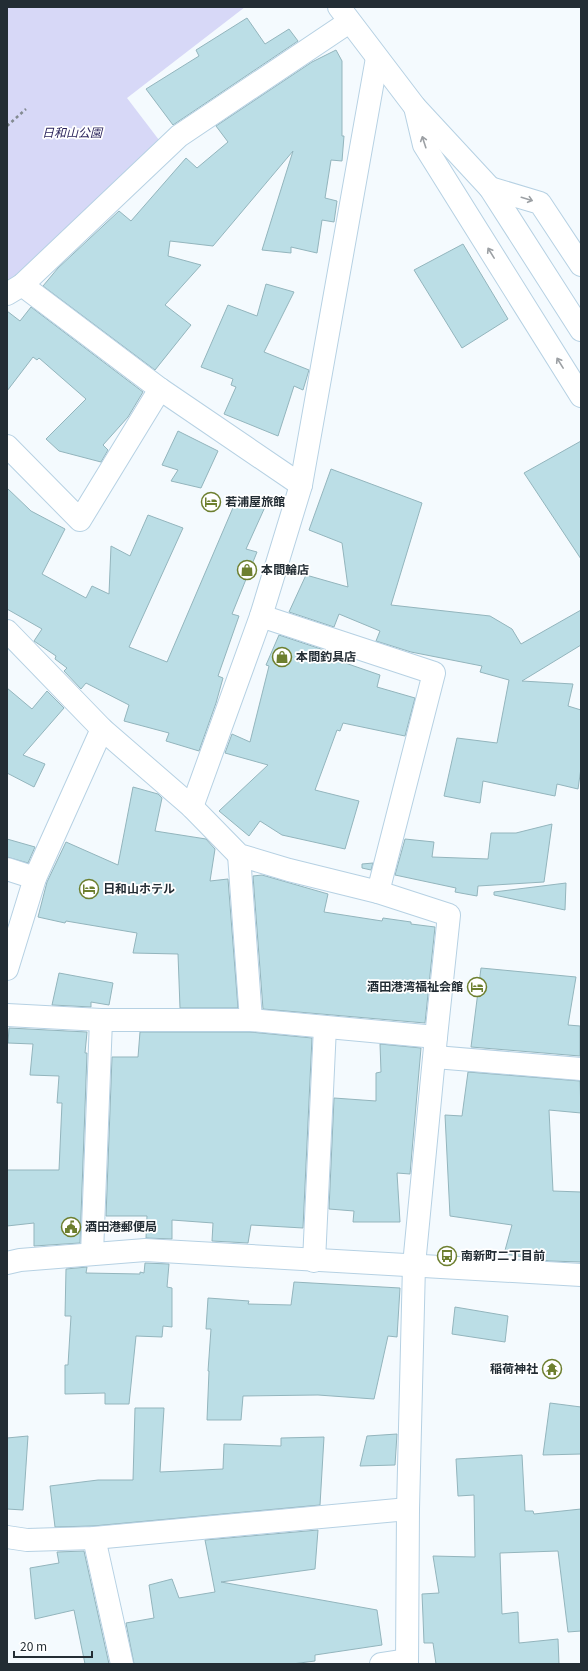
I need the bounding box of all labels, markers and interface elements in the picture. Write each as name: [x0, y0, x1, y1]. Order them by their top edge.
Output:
park label: 日和山公園: [42, 123, 104, 140]
one-way arrow: [419, 136, 427, 148]
one-way arrow: [521, 196, 534, 203]
one-way arrow: [486, 247, 494, 259]
one-way arrow: [556, 358, 564, 369]
hotel icon: 若浦屋旅館: [200, 491, 222, 513]
place label: 若浦屋旅館: [225, 492, 285, 509]
shop icon: 本間輪店: [236, 559, 258, 581]
place label: 本間輪店: [261, 560, 309, 577]
shop icon: 本間釣具店: [271, 646, 293, 668]
place label: 本間釣具店: [296, 647, 356, 664]
hotel icon: 日和山ホテル: [78, 878, 100, 900]
place label: 日和山ホテル: [103, 879, 175, 896]
hotel icon: 酒田港湾福祉会館: [466, 976, 488, 998]
place label: 酒田港湾福祉会館: [367, 977, 463, 994]
public building icon: 酒田港郵便局: [60, 1216, 82, 1238]
place label: 酒田港郵便局: [85, 1217, 157, 1234]
bus stop icon: 南新町二丁目前: [436, 1245, 458, 1267]
place label: 南新町二丁目前: [461, 1246, 545, 1263]
temple icon: 稲荷神社: [541, 1358, 563, 1380]
place label: 稲荷神社: [490, 1359, 538, 1376]
scale bar: [14, 1633, 92, 1659]
text: 20 m: [20, 1637, 47, 1654]

